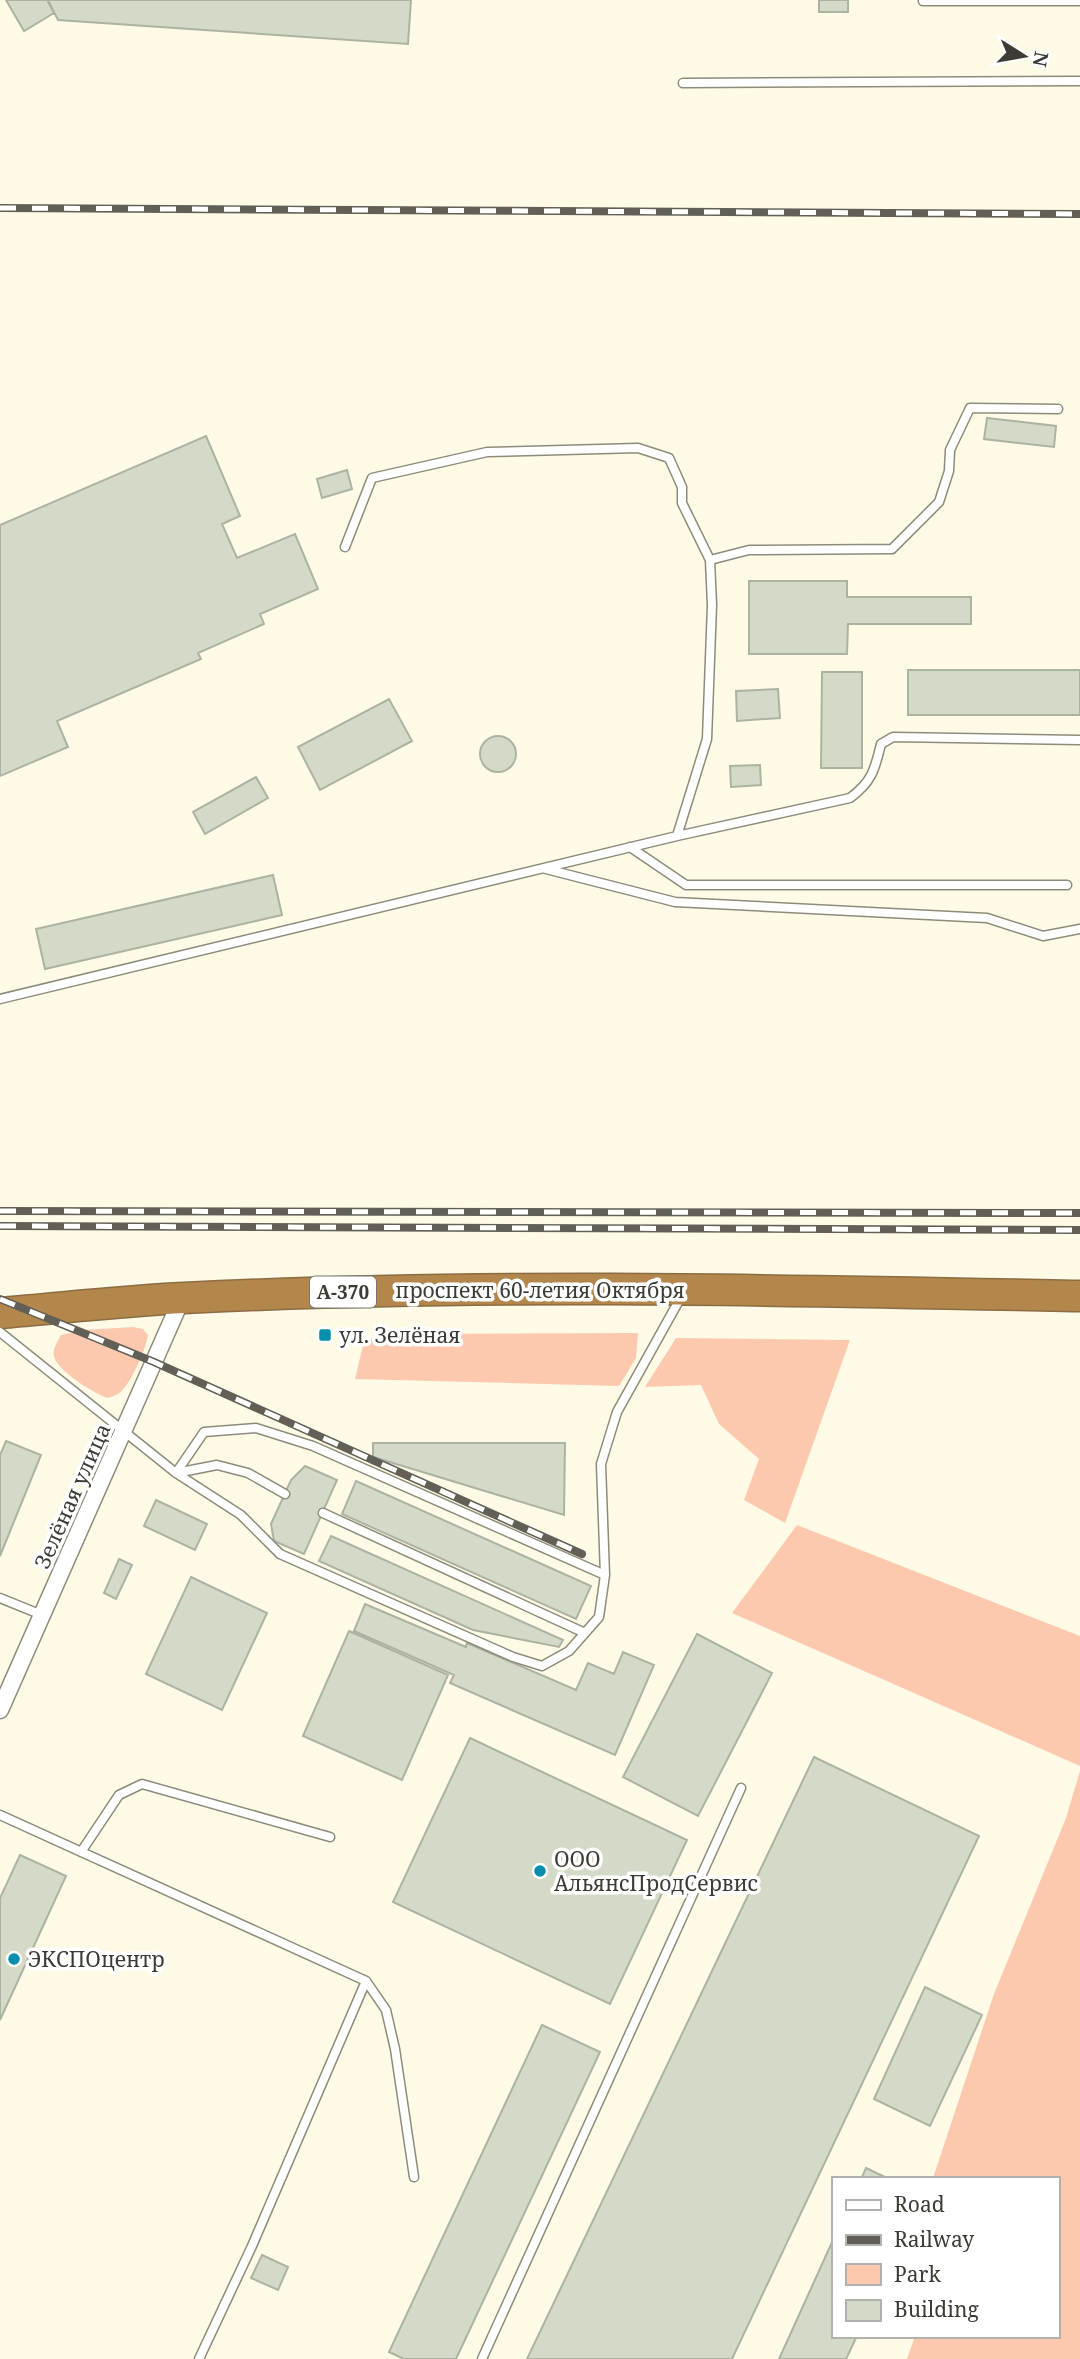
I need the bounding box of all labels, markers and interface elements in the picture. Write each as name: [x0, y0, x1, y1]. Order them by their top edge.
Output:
north arrow: [989, 21, 1059, 91]
text: N: [1026, 49, 1055, 69]
road number: А-370: [310, 1276, 376, 1308]
street label: проспект 60-летия Октября: [395, 1276, 685, 1304]
place label: ул. Зелёная: [339, 1321, 460, 1349]
marker: ул. Зелёная: [317, 1327, 333, 1343]
street label: Зелёная улица: [27, 1419, 117, 1573]
place label: ООО АльянсПродСервис: [554, 1845, 758, 1897]
marker: ООО АльянсПродСервис: [532, 1863, 548, 1879]
place label: ЭКСПОцентр: [28, 1945, 165, 1973]
marker: ЭКСПОцентр: [6, 1951, 22, 1967]
legend: [832, 2177, 1059, 2338]
text: Road: [894, 2190, 945, 2218]
text: Railway: [894, 2225, 974, 2253]
text: Park: [894, 2260, 941, 2288]
text: Building: [894, 2295, 979, 2323]

